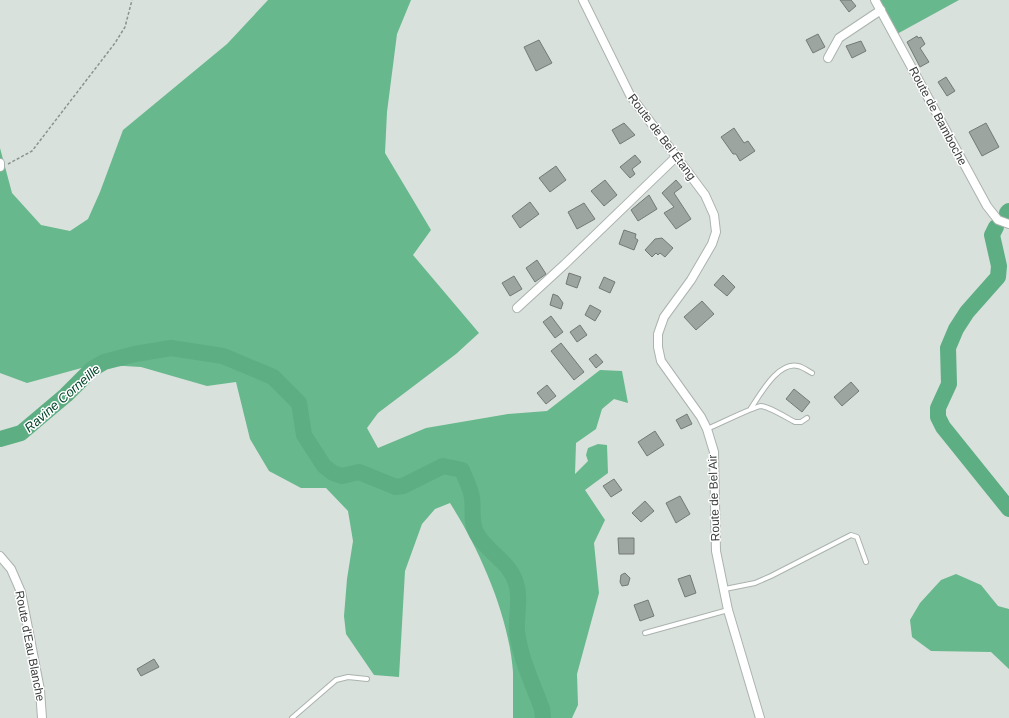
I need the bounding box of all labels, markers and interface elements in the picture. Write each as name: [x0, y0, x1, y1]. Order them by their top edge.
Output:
street label: Route de Bamboche: [906, 64, 970, 168]
street label: Route de Bel Étang: [625, 91, 700, 183]
water label: Ravine Corneille: [21, 361, 103, 435]
street label: Route de Bel Air: [705, 454, 723, 542]
street label: Route d'Eau Blanche: [12, 590, 48, 703]

